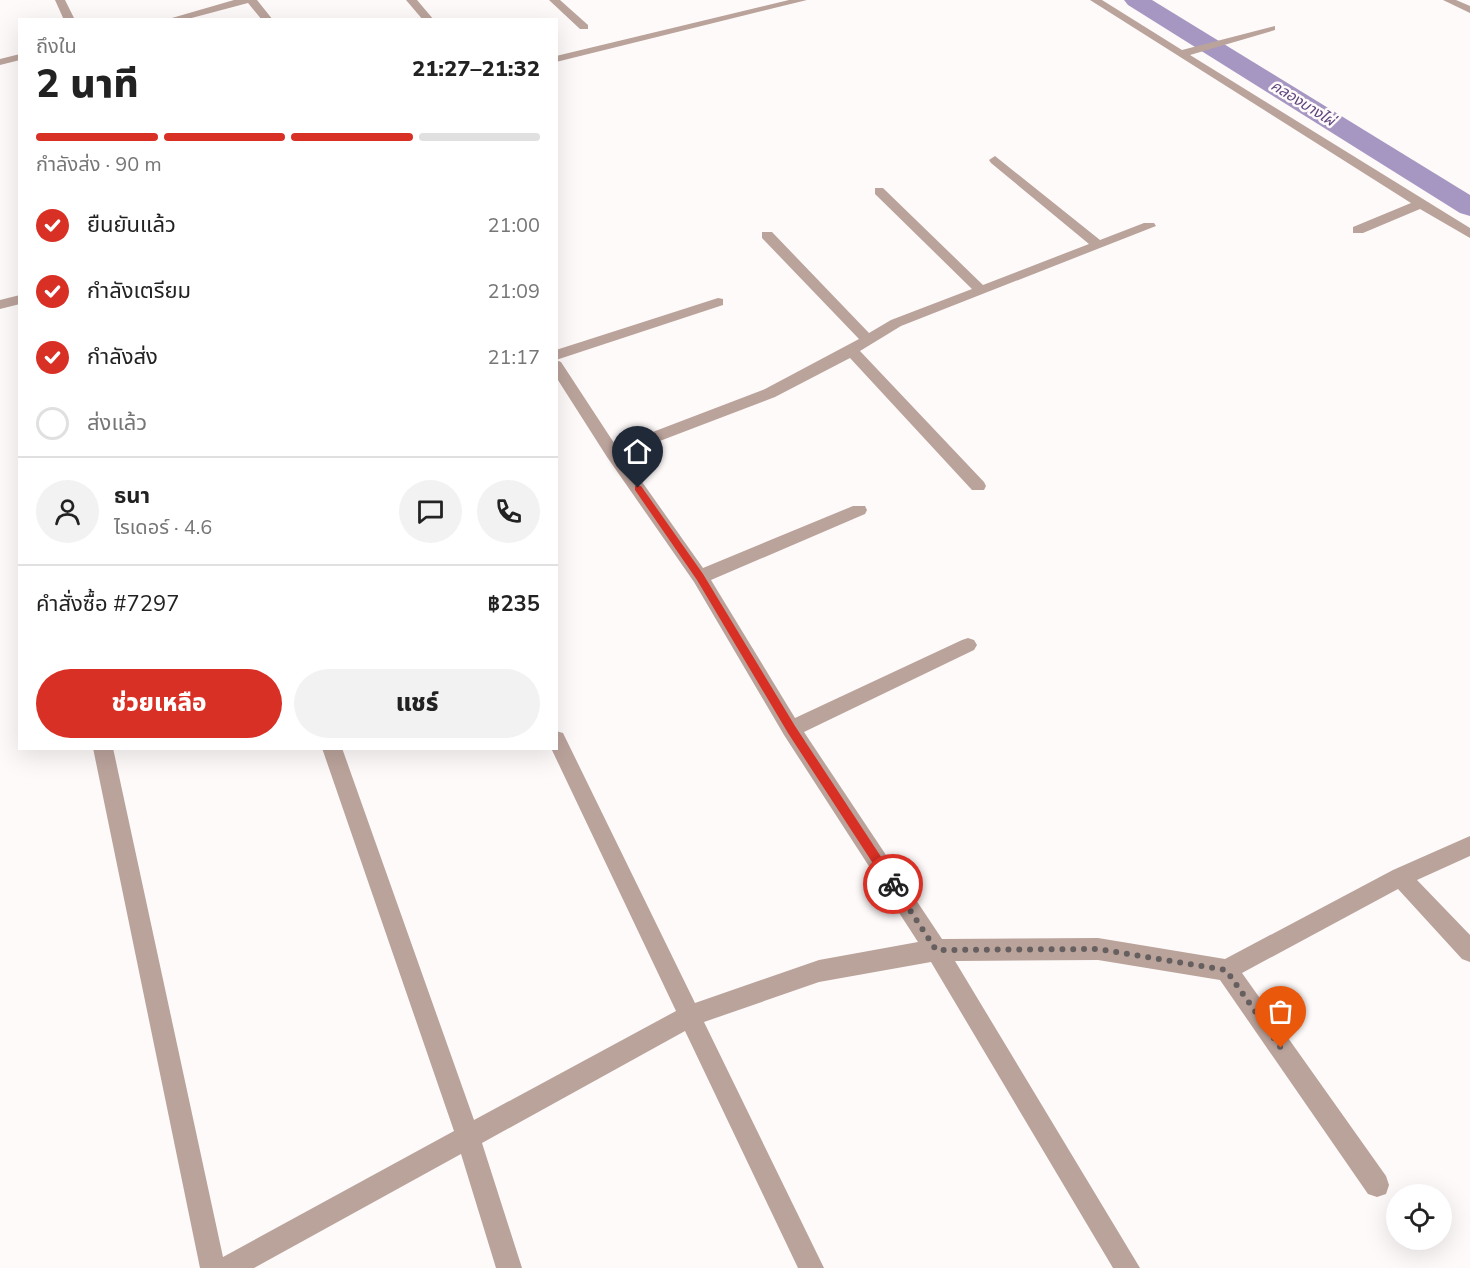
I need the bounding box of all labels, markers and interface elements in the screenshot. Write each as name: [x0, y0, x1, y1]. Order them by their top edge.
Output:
text: ถึงใน: [36, 33, 77, 60]
text: 21:27–21:32: [412, 54, 540, 84]
text: 2 นาที: [36, 58, 139, 111]
water label: คลองบางไผ่: [1267, 75, 1341, 132]
text: กำลังส่ง · 90 m: [36, 151, 162, 178]
icon: check: [36, 209, 69, 242]
text: ยืนยันแล้ว: [87, 210, 176, 240]
text: 21:00: [487, 212, 540, 239]
icon: check: [36, 275, 69, 308]
text: กำลังเตรียม: [87, 276, 191, 306]
text: 21:09: [487, 278, 540, 305]
icon: check: [36, 341, 69, 374]
text: กำลังส่ง: [87, 342, 158, 372]
text: 21:17: [487, 344, 540, 371]
text: ส่งแล้ว: [87, 408, 147, 438]
pin: [612, 426, 663, 488]
icon: home: [621, 435, 654, 468]
button: person: [36, 480, 99, 543]
button: chat: [399, 480, 462, 543]
button: phone: [477, 480, 540, 543]
text: ธนา: [114, 481, 150, 511]
text: ไรเดอร์ · 4.6: [114, 514, 212, 541]
text: คำสั่งซื้อ #7297: [36, 589, 179, 619]
text: ฿235: [488, 589, 540, 619]
button: ช่วยเหลือ: [36, 669, 282, 738]
button: แชร์: [294, 669, 540, 738]
courier: [863, 854, 923, 914]
icon: bike: [877, 868, 910, 901]
pin: [1255, 986, 1306, 1048]
icon: bag: [1264, 995, 1297, 1028]
map controls: [1386, 1184, 1452, 1250]
button: locate: [1386, 1184, 1452, 1250]

